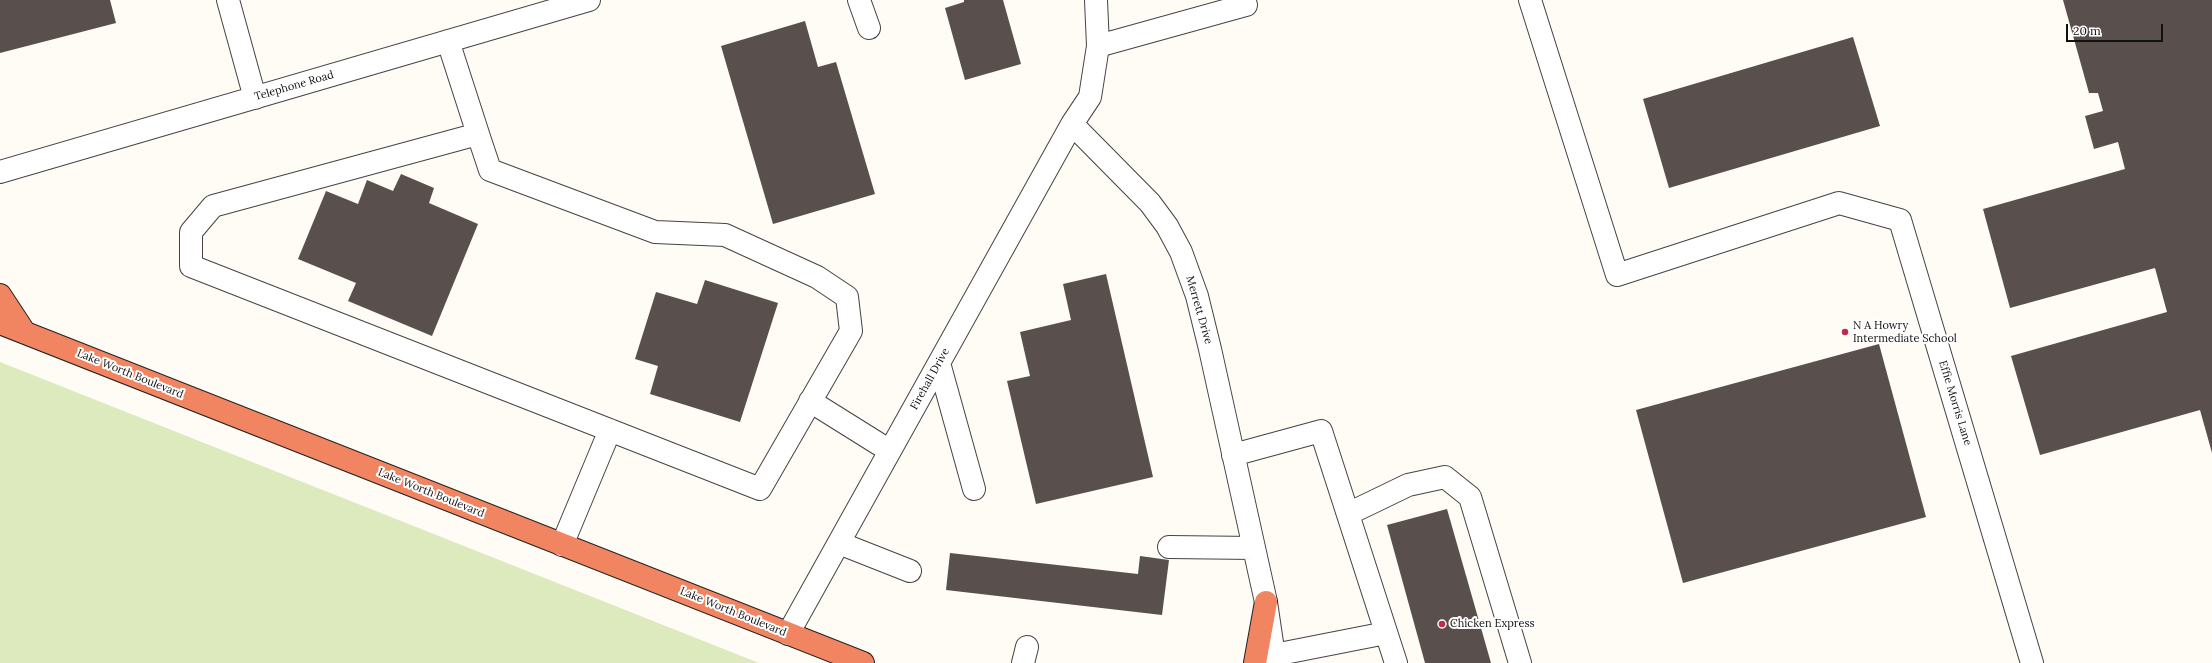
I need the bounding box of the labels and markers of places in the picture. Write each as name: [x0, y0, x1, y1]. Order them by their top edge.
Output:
place label: N A Howry Intermediate School: [1853, 319, 1957, 345]
marker: N A Howry Intermediate School: [1840, 327, 1850, 337]
place label: Chicken Express: [1450, 617, 1535, 631]
marker: Chicken Express: [1437, 619, 1447, 629]

